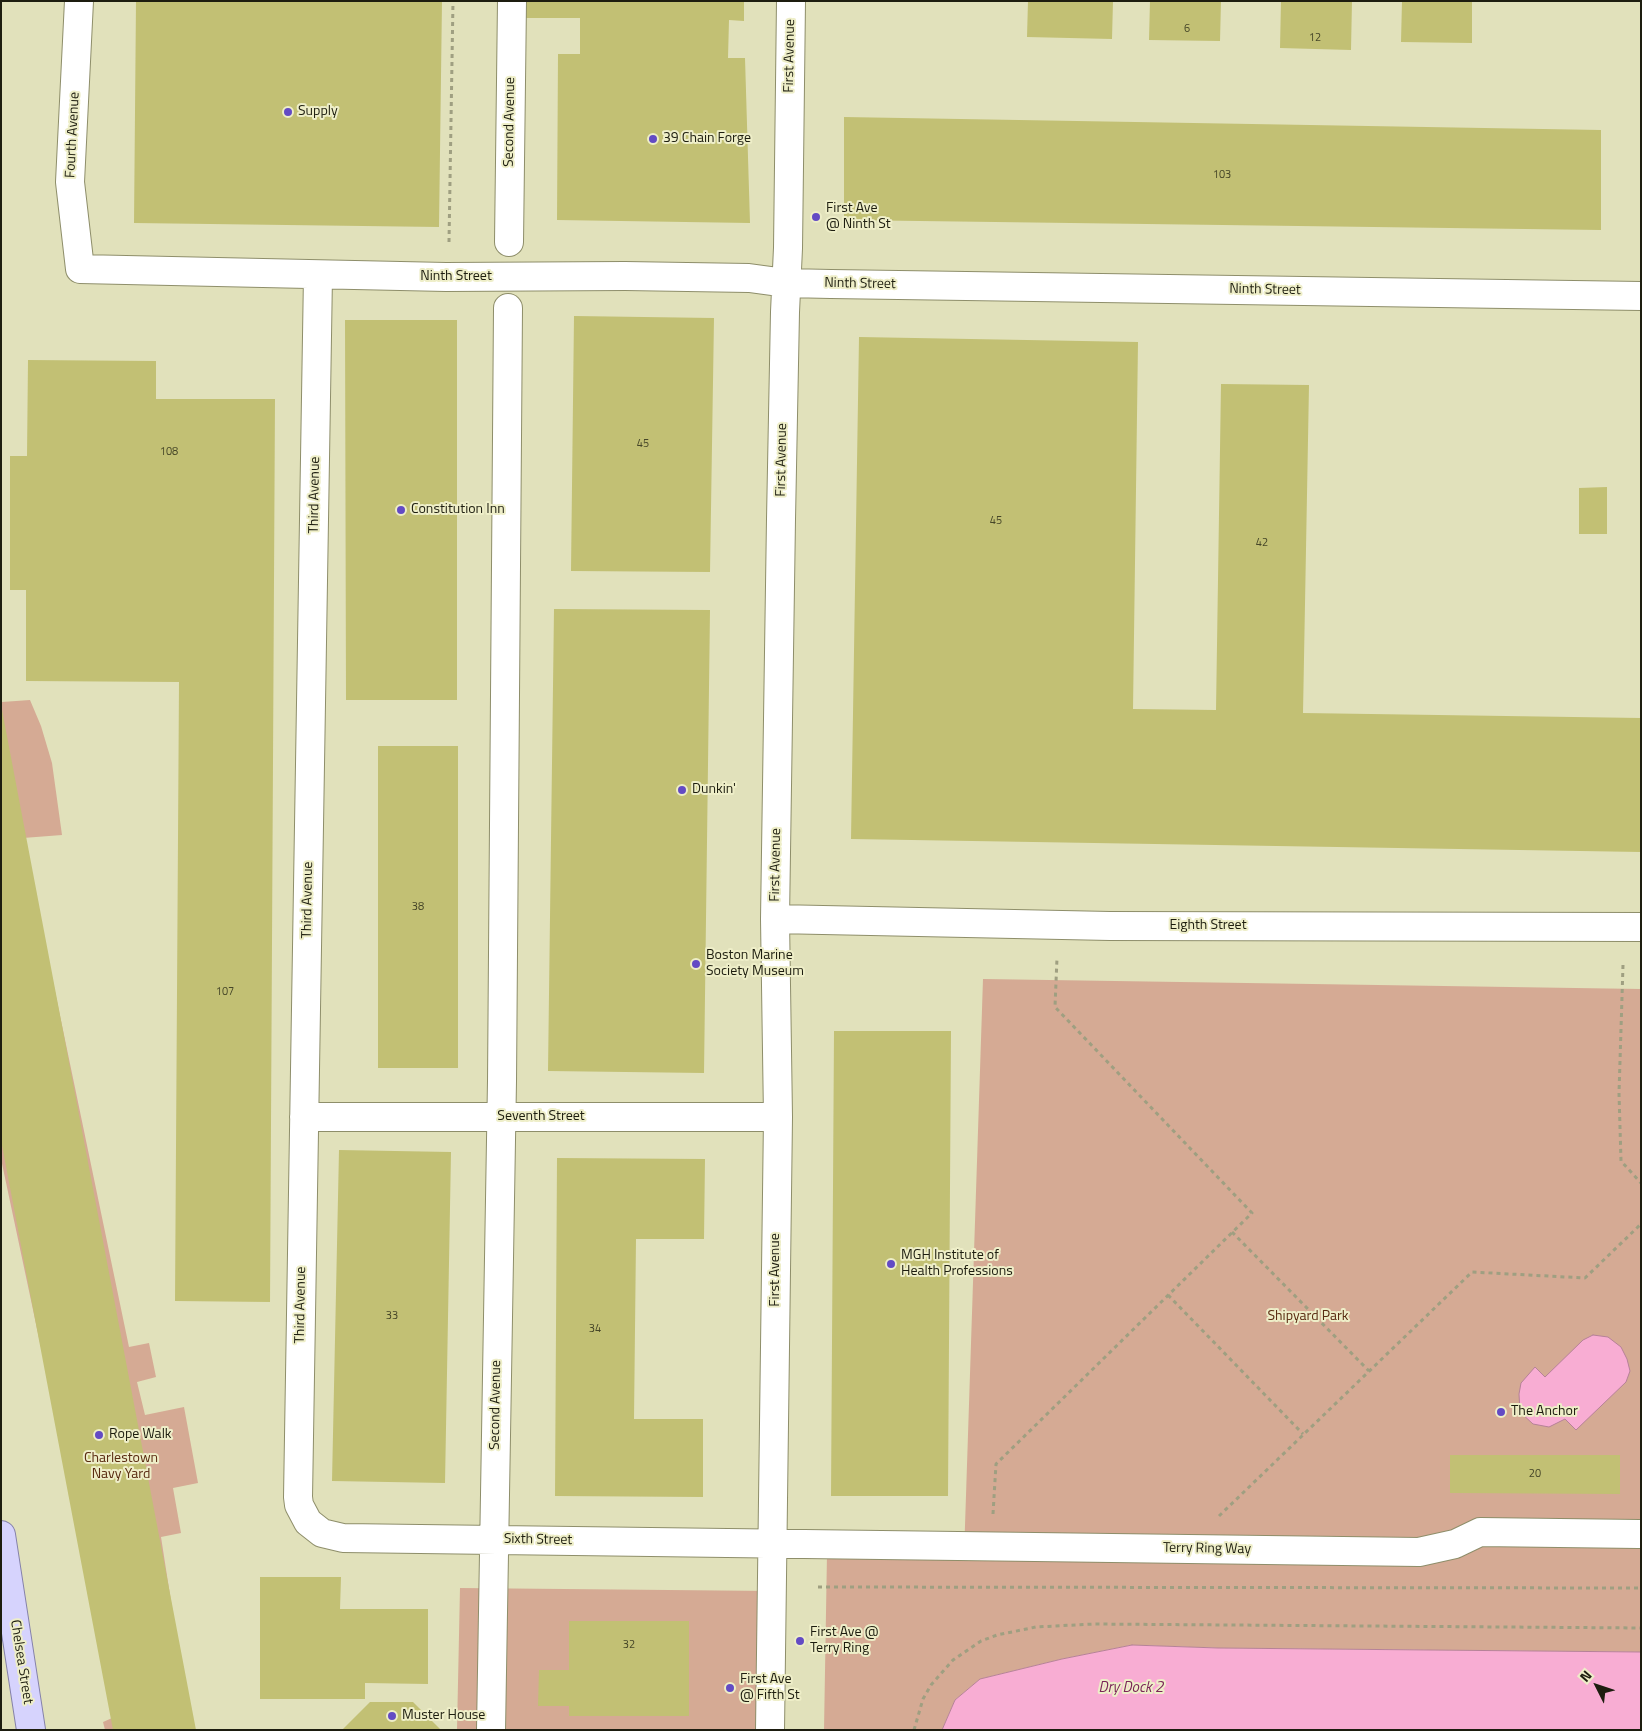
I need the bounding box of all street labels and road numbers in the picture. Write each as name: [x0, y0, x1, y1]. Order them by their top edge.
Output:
street label: First Avenue: [781, 19, 799, 93]
street label: Second Avenue: [501, 77, 519, 167]
street label: Fourth Avenue: [62, 92, 84, 178]
street label: Ninth Street: [420, 269, 492, 285]
street label: Ninth Street: [824, 275, 896, 293]
street label: Ninth Street: [1229, 281, 1301, 299]
street label: First Avenue: [773, 423, 791, 497]
street label: Third Avenue: [306, 456, 324, 534]
street label: First Avenue: [767, 828, 785, 902]
street label: Third Avenue: [299, 861, 317, 939]
street label: Eighth Street: [1169, 918, 1247, 934]
street label: Seventh Street: [497, 1109, 585, 1125]
street label: First Avenue: [768, 1233, 784, 1307]
street label: Third Avenue: [292, 1266, 310, 1344]
street label: Second Avenue: [487, 1360, 505, 1450]
street label: Sixth Street: [504, 1531, 572, 1549]
street label: Terry Ring Way: [1163, 1540, 1251, 1558]
street label: Chelsea Street: [6, 1619, 36, 1705]

